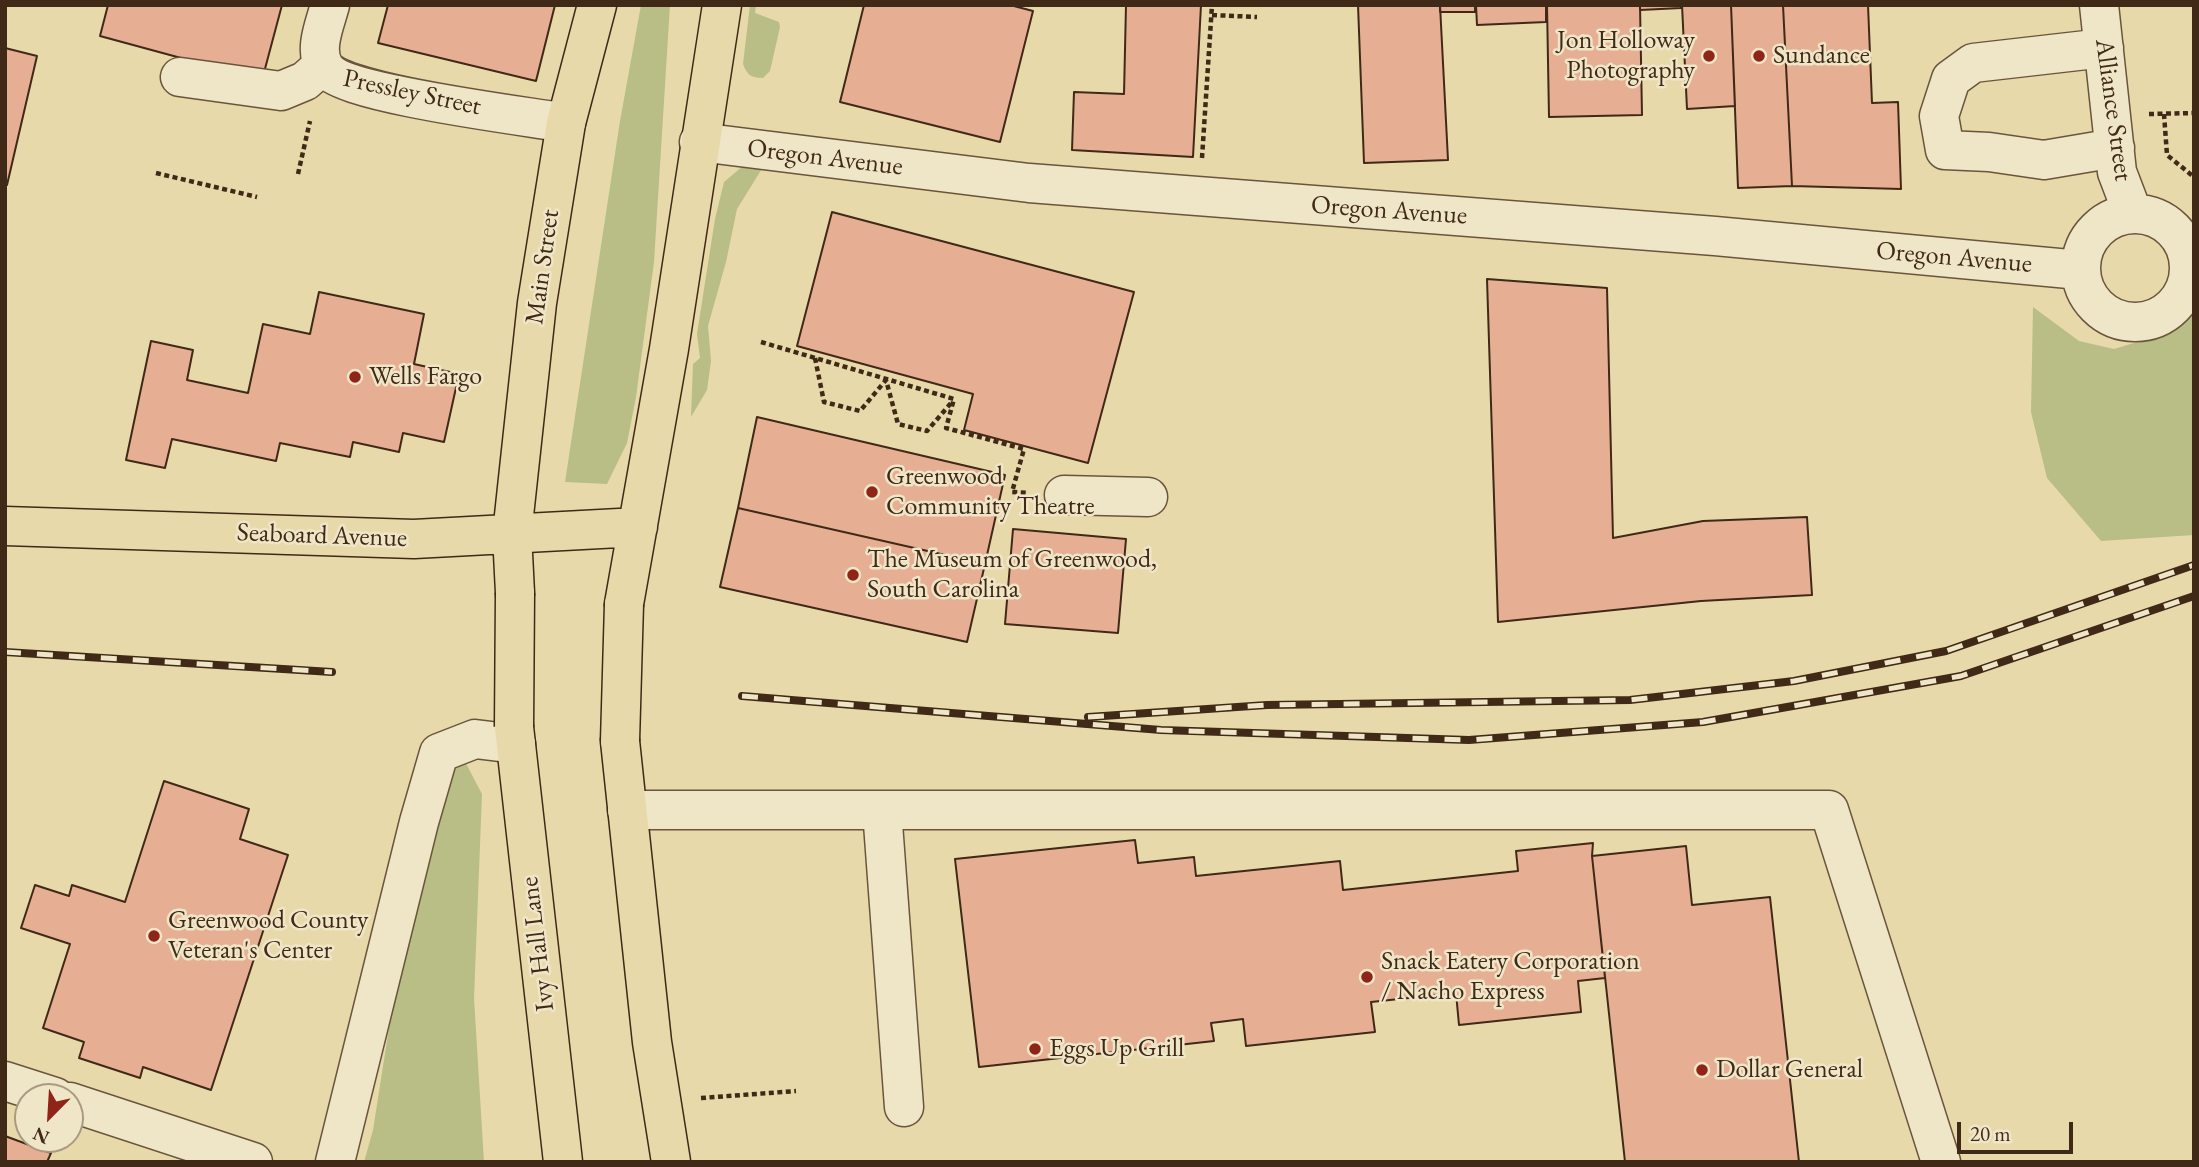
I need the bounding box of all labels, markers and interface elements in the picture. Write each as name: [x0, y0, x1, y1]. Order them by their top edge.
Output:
place label: Jon Holloway Photography: [1557, 25, 1695, 86]
street label: Alliance Street: [2088, 37, 2138, 183]
place label: Sundance: [1773, 40, 1870, 72]
marker: Jon Holloway Photography: [1701, 48, 1717, 64]
marker: Sundance: [1751, 48, 1767, 64]
street label: Pressley Street: [340, 63, 484, 123]
street label: Oregon Avenue: [745, 133, 905, 183]
street label: Oregon Avenue: [1310, 190, 1468, 232]
street label: Main Street: [520, 208, 566, 326]
street label: Oregon Avenue: [1875, 236, 2033, 280]
place label: Wells Fargo: [369, 361, 482, 393]
marker: Wells Fargo: [347, 369, 363, 385]
place label: Greenwood Community Theatre: [886, 461, 1095, 522]
marker: Greenwood Community Theatre: [864, 484, 880, 500]
street label: Seaboard Avenue: [236, 517, 408, 555]
place label: The Museum of Greenwood, South Carolina: [867, 544, 1157, 606]
marker: The Museum of Greenwood, South Carolina: [845, 567, 861, 583]
street label: Ivy Hall Lane: [514, 875, 562, 1013]
place label: Greenwood County Veteran's Center: [168, 905, 368, 967]
marker: Greenwood County Veteran's Center: [146, 928, 162, 944]
place label: Snack Eatery Corporation / Nacho Express: [1381, 946, 1640, 1007]
marker: Snack Eatery Corporation / Nacho Express: [1359, 969, 1375, 985]
place label: Eggs Up Grill: [1049, 1033, 1184, 1065]
marker: Eggs Up Grill: [1027, 1041, 1043, 1057]
place label: Dollar General: [1716, 1054, 1863, 1086]
marker: Dollar General: [1694, 1062, 1710, 1078]
north arrow: [14, 1083, 84, 1153]
scale bar: [1961, 1108, 2076, 1152]
text: 20 m: [1970, 1120, 2011, 1147]
text: N: [29, 1121, 53, 1150]

